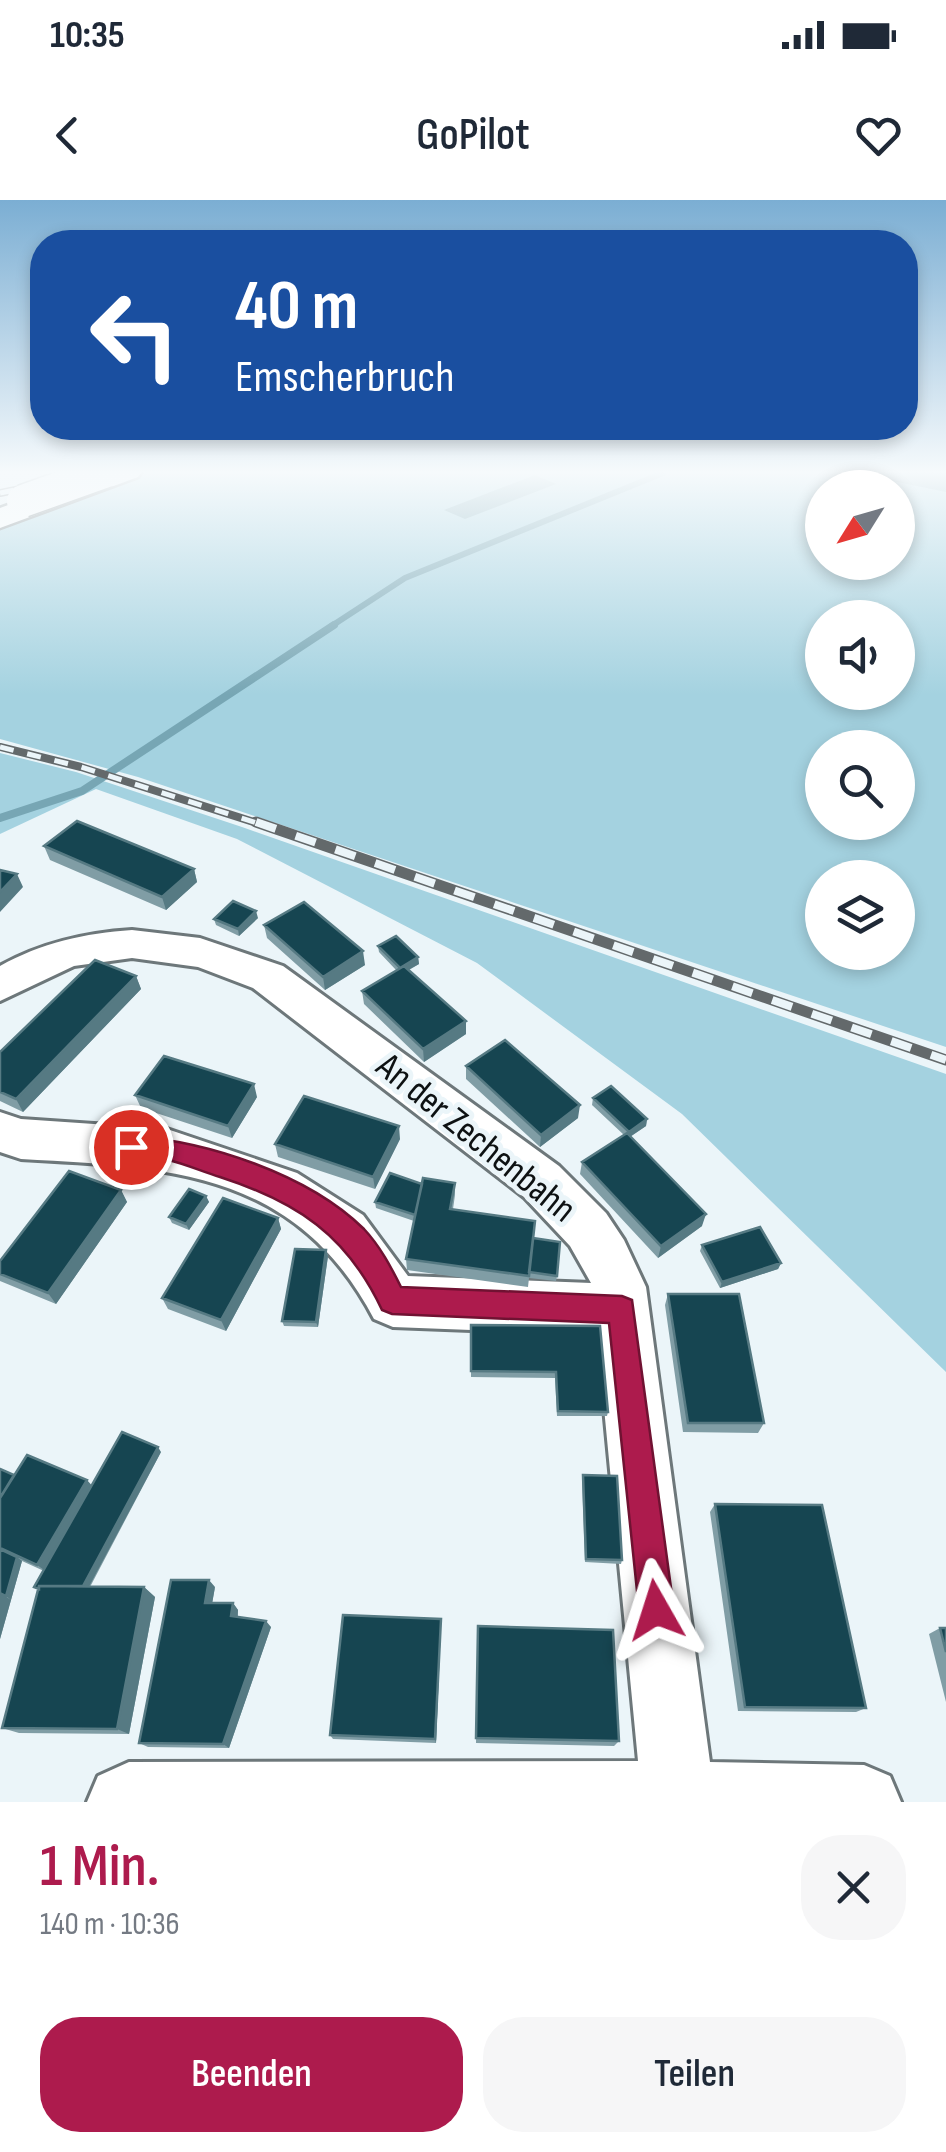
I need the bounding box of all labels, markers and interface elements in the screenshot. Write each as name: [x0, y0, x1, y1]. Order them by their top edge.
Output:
text: 10:35: [50, 13, 125, 58]
icon: back: [40, 108, 95, 163]
text: GoPilot: [416, 108, 530, 163]
icon: heart: [851, 108, 906, 163]
text: 40 m: [235, 265, 358, 349]
icon: left: [70, 270, 200, 400]
text: Emscherbruch: [235, 350, 455, 405]
north arrow: [805, 470, 915, 580]
map controls: [805, 470, 915, 970]
button: sound: [805, 600, 915, 710]
button: search: [805, 730, 915, 840]
button: layers: [805, 860, 915, 970]
street label: An der Zechenbahn: [366, 1043, 585, 1232]
pin: [89, 1105, 174, 1190]
icon: arrive: [104, 1120, 159, 1175]
position arrow: [604, 1558, 708, 1662]
text: 1 Min.: [40, 1831, 160, 1903]
button: close: [801, 1835, 906, 1940]
text: 140 m · 10:36: [40, 1905, 180, 1944]
button: Beenden: [40, 2017, 463, 2132]
button: Teilen: [483, 2017, 906, 2132]

